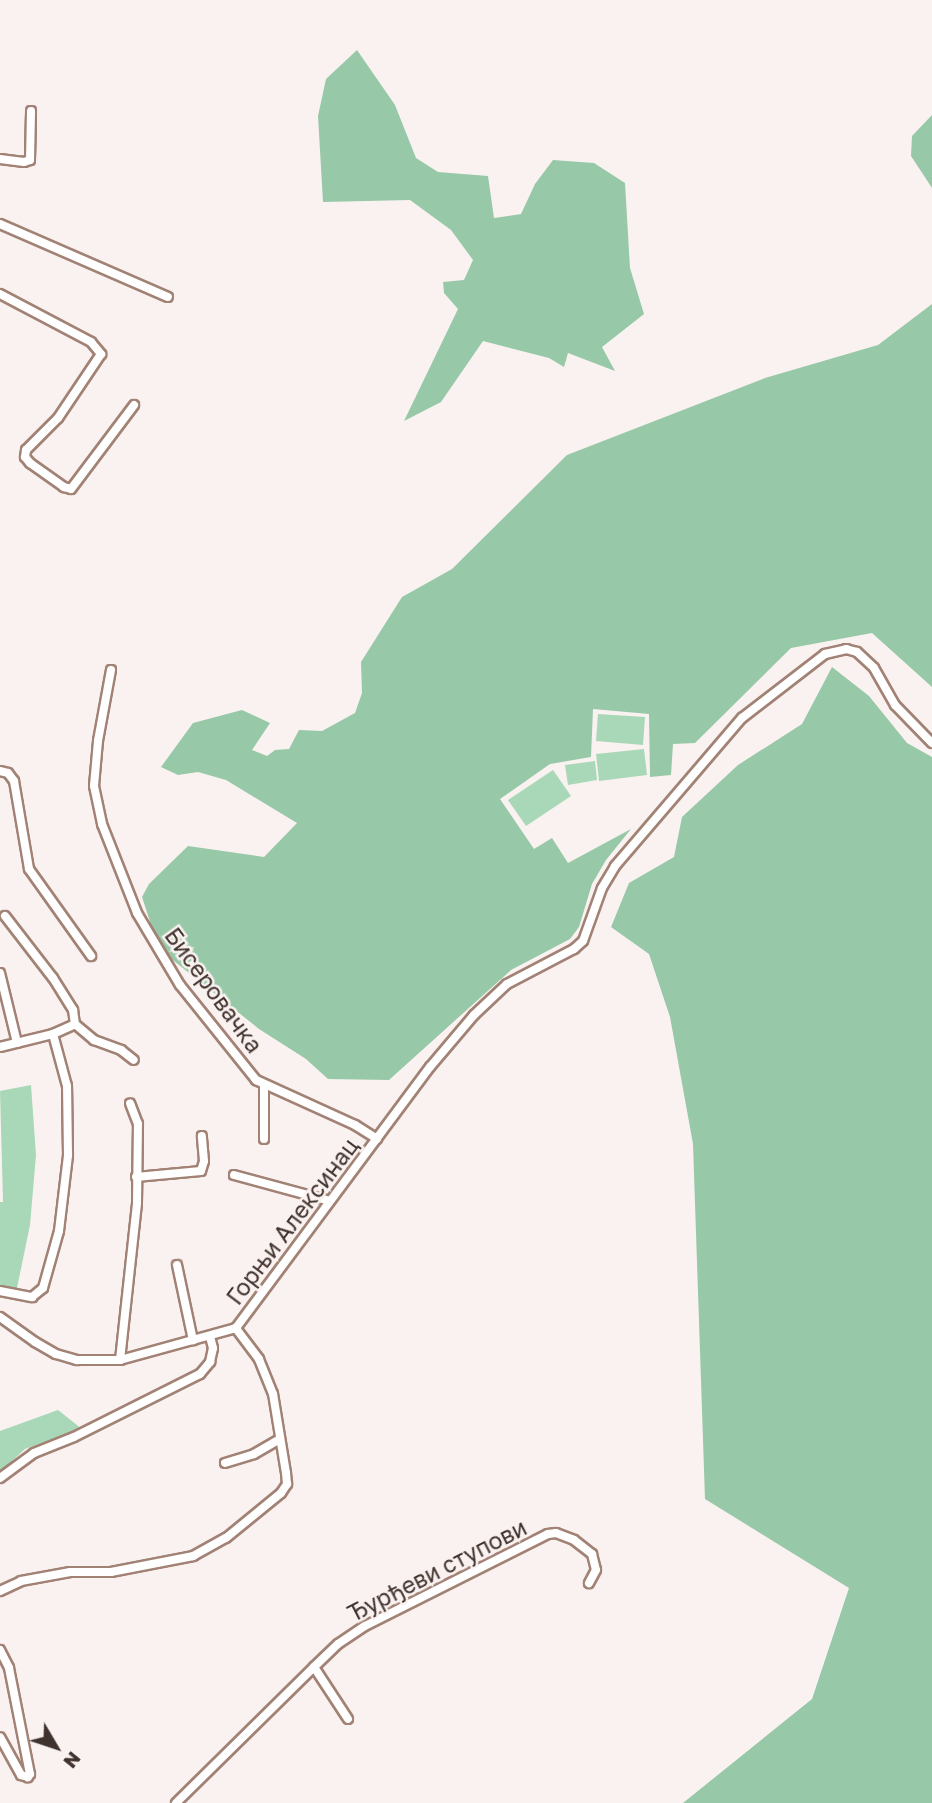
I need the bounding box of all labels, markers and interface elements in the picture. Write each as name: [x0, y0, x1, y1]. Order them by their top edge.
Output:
street label: Бисеровачка: [159, 922, 269, 1058]
street label: Горњи Алексинац: [220, 1132, 364, 1310]
street label: Ђурђеви ступови: [343, 1513, 531, 1627]
north arrow: [21, 1712, 91, 1782]
text: N: [59, 1748, 86, 1773]

